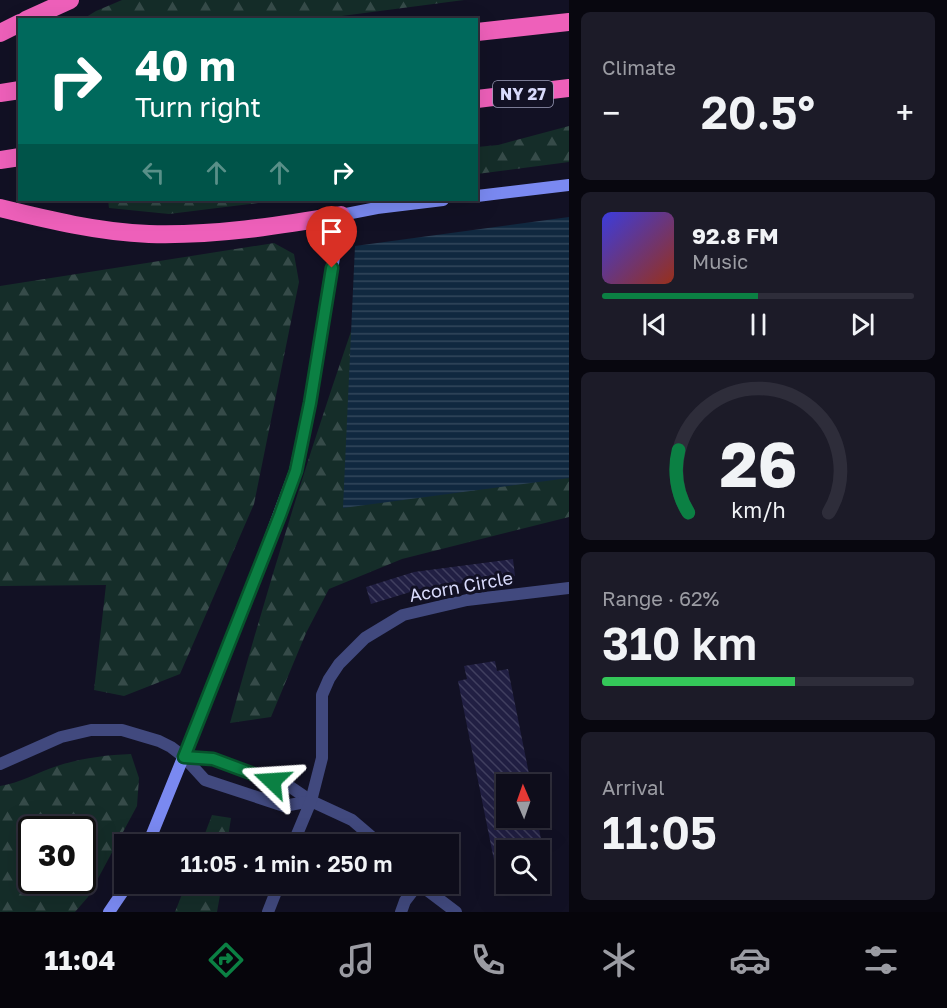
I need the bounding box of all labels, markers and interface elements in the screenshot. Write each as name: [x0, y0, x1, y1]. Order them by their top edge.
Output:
text: 40 m: [135, 40, 236, 90]
icon: right: [36, 42, 114, 120]
text: Climate: [602, 55, 676, 79]
road number: NY 27: [493, 81, 553, 107]
text: 20.5°: [701, 85, 815, 139]
text: Turn right: [135, 91, 261, 123]
text: −: [602, 93, 620, 132]
text: +: [896, 93, 914, 132]
icon: left: [137, 156, 170, 189]
icon: ahead: [200, 156, 233, 189]
icon: ahead: [263, 156, 296, 189]
icon: right: [326, 156, 359, 189]
pin: [306, 206, 357, 268]
icon: arrive: [315, 215, 348, 248]
text: 92.8 FM: [692, 222, 779, 249]
text: Music: [692, 249, 748, 273]
icon: previous: [638, 308, 671, 341]
icon: pause: [742, 308, 775, 341]
icon: next: [846, 308, 879, 341]
text: 26: [719, 426, 797, 501]
text: km/h: [731, 497, 785, 523]
street label: Acorn Circle: [407, 566, 515, 606]
text: Range · 62%: [602, 586, 719, 610]
text: 310 km: [602, 616, 757, 670]
position arrow: [240, 749, 304, 813]
north arrow: [496, 774, 550, 828]
map controls: [496, 774, 550, 894]
text: Arrival: [602, 775, 665, 799]
text: 11:05: [602, 805, 717, 859]
speed limit sign: 30: [18, 816, 96, 894]
button: search: [496, 840, 550, 894]
text: 11:05 · 1 min · 250 m: [180, 850, 393, 877]
icon: directions: [205, 939, 247, 981]
icon: music: [336, 939, 378, 981]
icon: phone: [467, 939, 509, 981]
icon: climate: [598, 939, 640, 981]
icon: car: [729, 939, 771, 981]
icon: filters: [860, 939, 902, 981]
text: 11:04: [45, 944, 115, 976]

